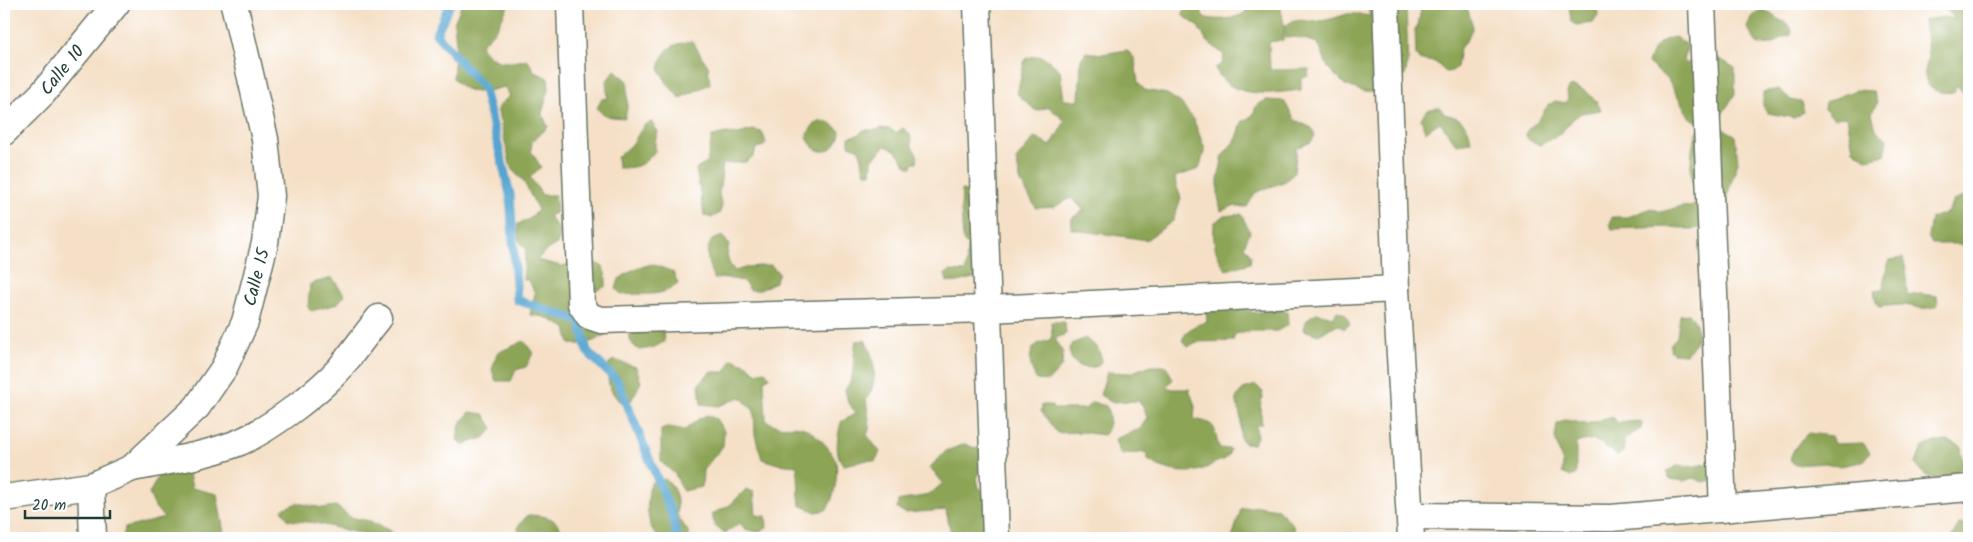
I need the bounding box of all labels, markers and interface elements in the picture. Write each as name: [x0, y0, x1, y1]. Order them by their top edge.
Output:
street label: Calle 10: [33, 39, 93, 103]
street label: Calle 15: [237, 244, 279, 310]
scale bar: [25, 487, 110, 519]
text: 20 m: [32, 494, 66, 518]

